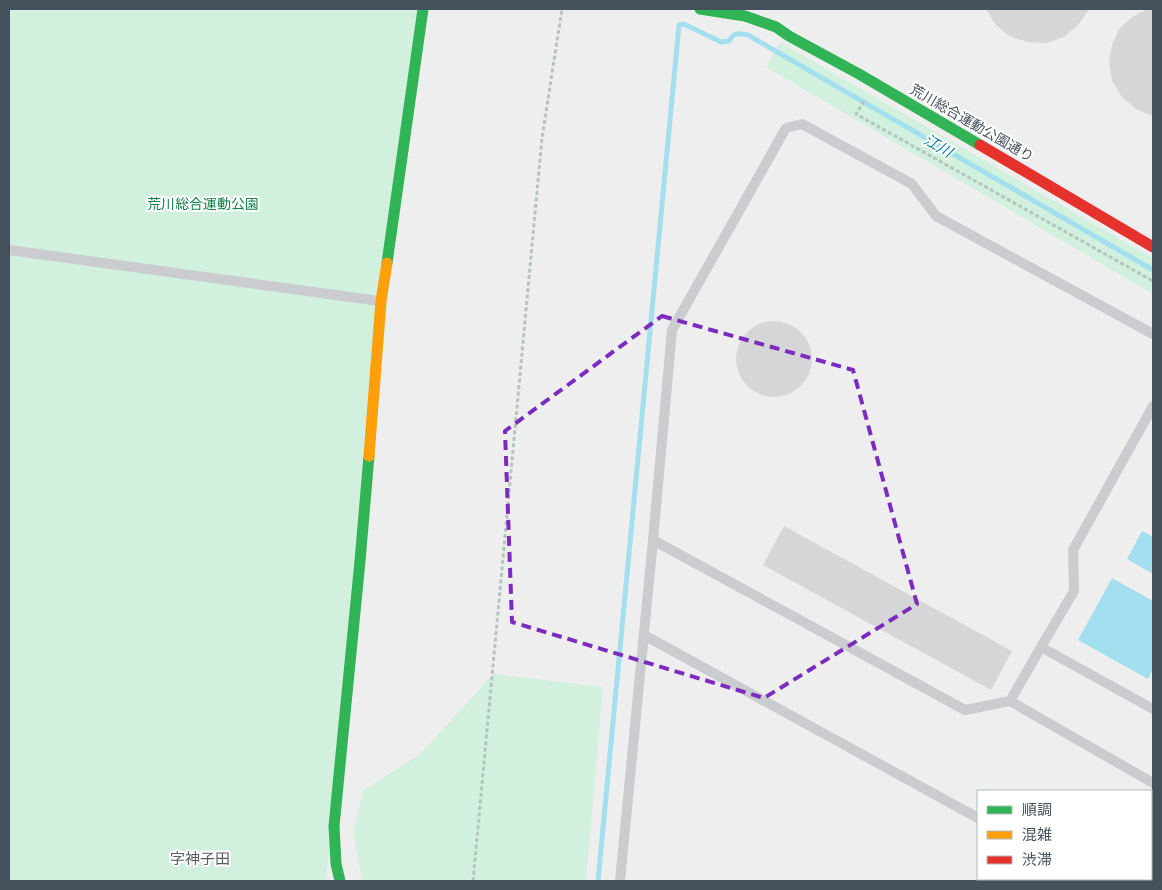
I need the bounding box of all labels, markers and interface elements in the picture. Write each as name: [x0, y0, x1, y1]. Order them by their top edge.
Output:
street label: 荒川総合運動公園通り: [907, 79, 1038, 166]
water label: 江川: [921, 129, 958, 162]
park label: 荒川総合運動公園: [147, 194, 259, 213]
legend: [977, 790, 1152, 880]
text: 順調: [1022, 799, 1052, 819]
text: 混雑: [1022, 824, 1052, 844]
district label: 字神子田: [170, 848, 230, 868]
text: 渋滞: [1022, 849, 1052, 869]

